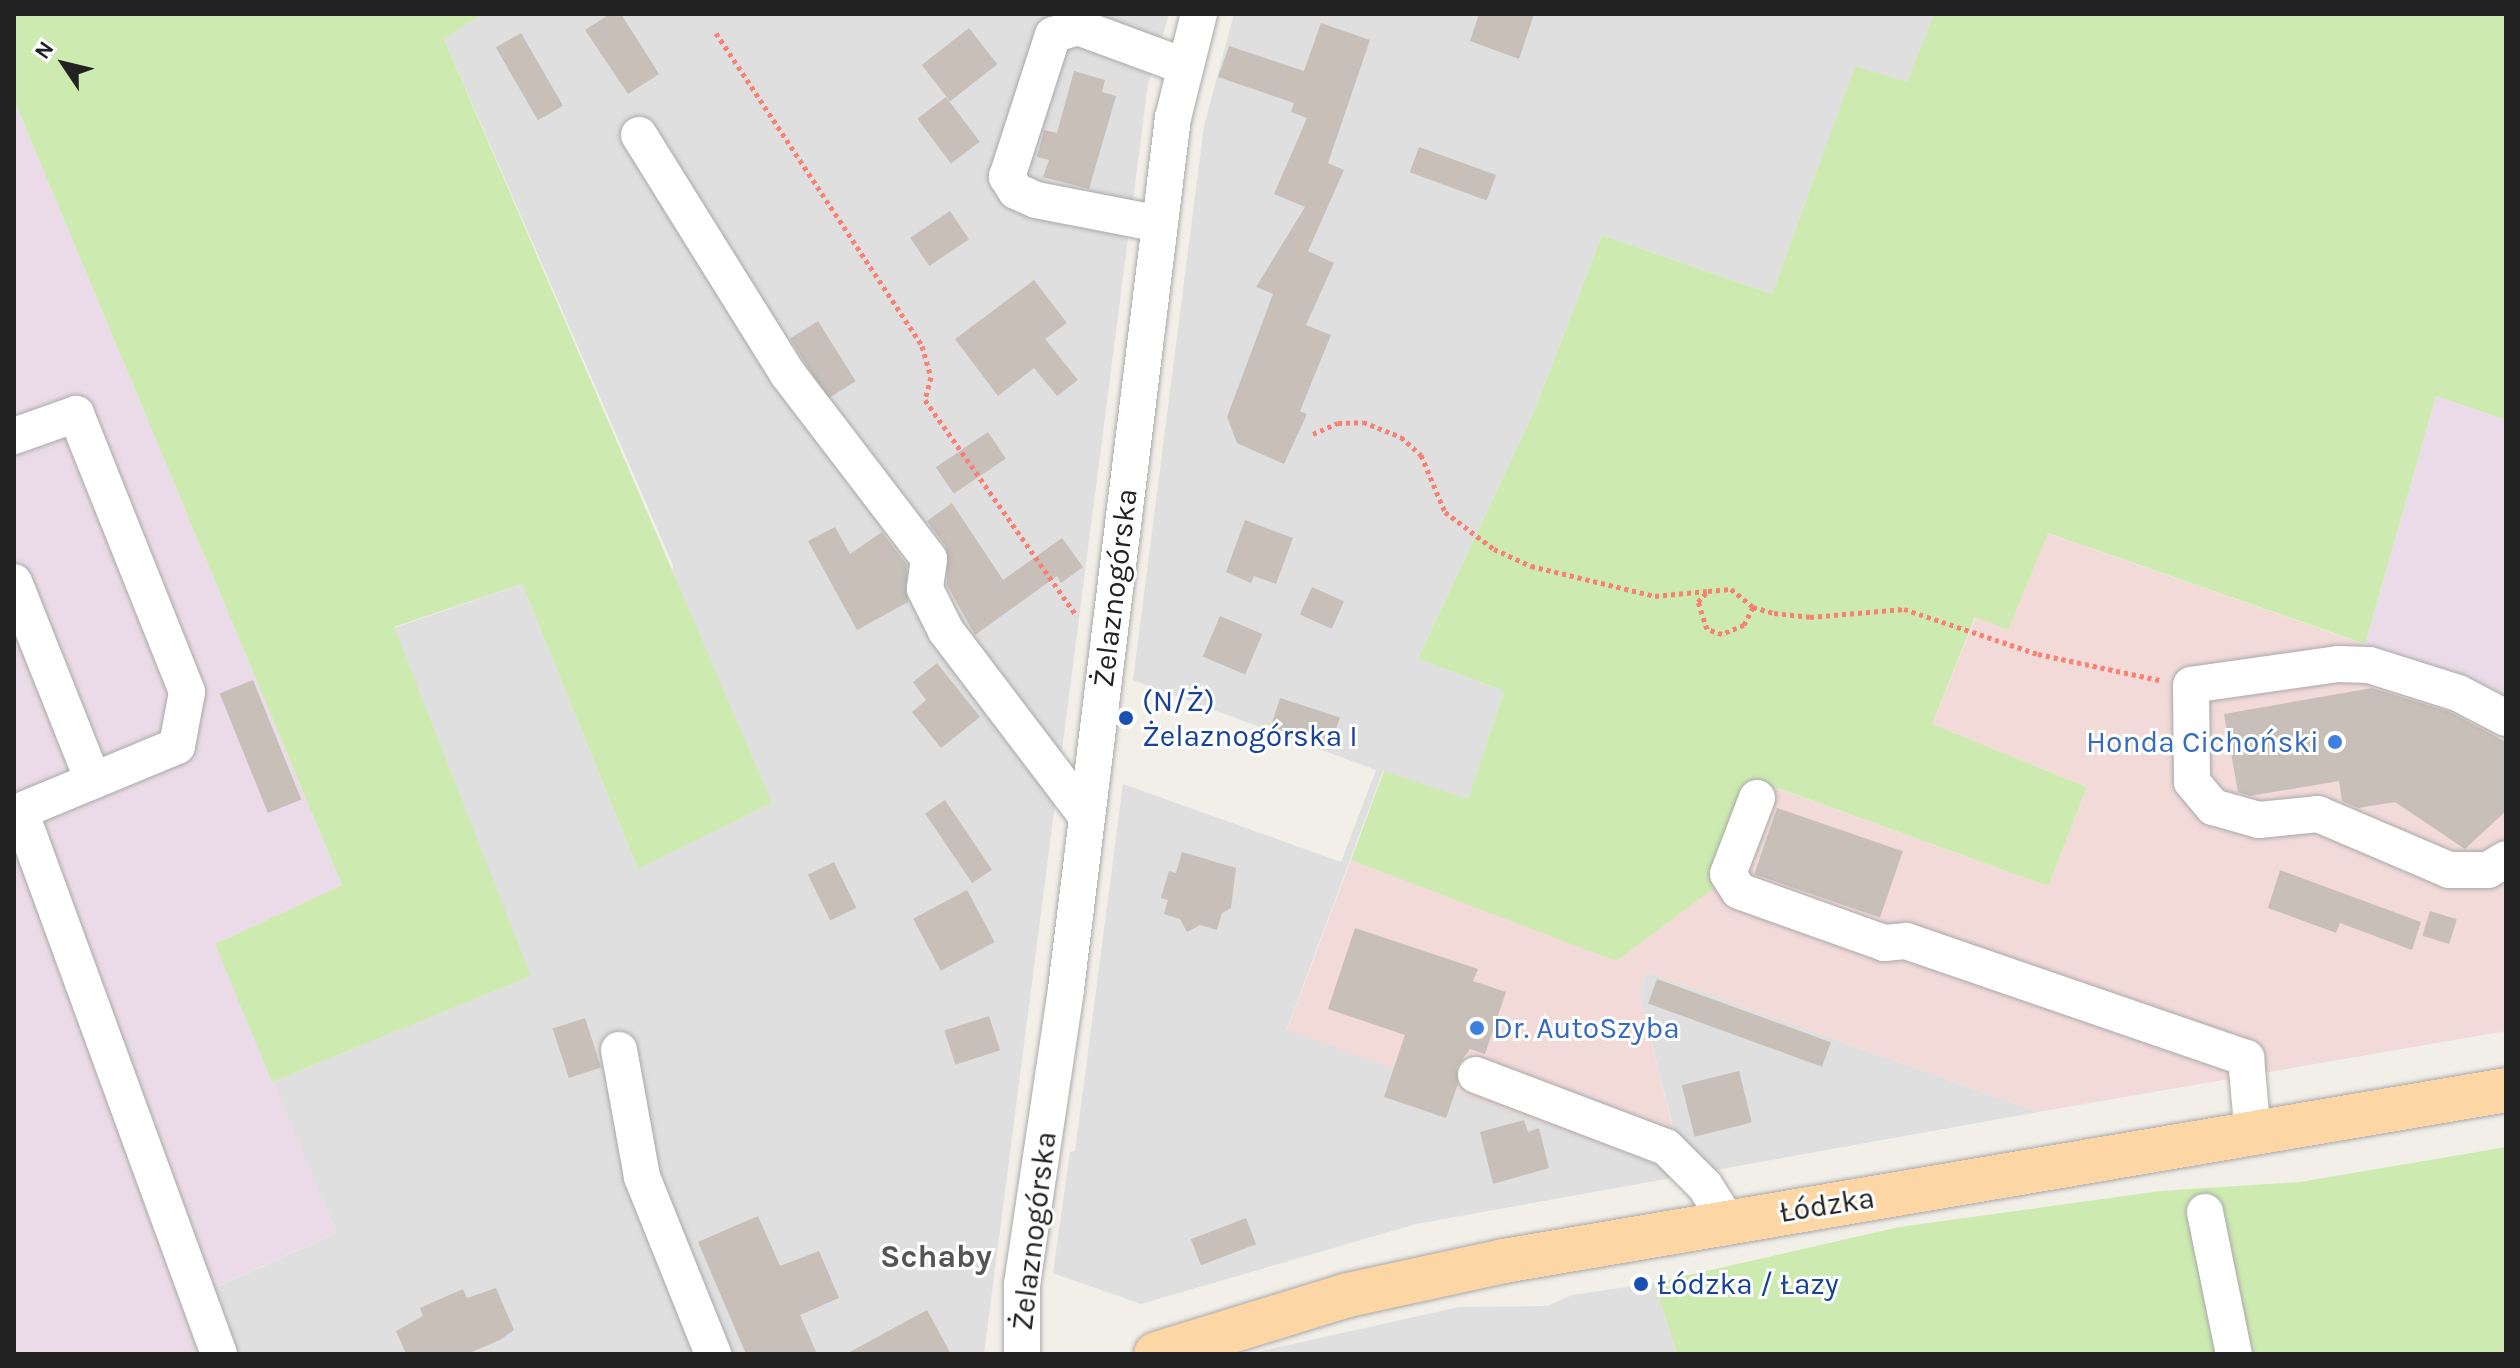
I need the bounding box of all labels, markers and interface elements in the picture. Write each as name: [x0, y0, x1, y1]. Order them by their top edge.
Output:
north arrow: [24, 24, 104, 104]
text: N: [29, 36, 60, 64]
street label: Żelaznogórska: [1085, 486, 1145, 690]
place label: (N/Ż) Żelaznogórska I: [1142, 683, 1358, 754]
marker: (N/Ż) Żelaznogórska I: [1117, 709, 1135, 727]
place label: Honda Cichoński: [2086, 724, 2319, 760]
marker: Honda Cichoński: [2326, 733, 2344, 751]
place label: Dr. AutoSzyba: [1493, 1010, 1680, 1046]
marker: Dr. AutoSzyba: [1468, 1019, 1486, 1037]
street label: Żelaznogórska: [1004, 1129, 1064, 1333]
street label: Łódzka: [1777, 1180, 1877, 1230]
district label: Schaby: [880, 1238, 992, 1276]
place label: Łódzka / Łazy: [1657, 1266, 1839, 1302]
marker: Łódzka / Łazy: [1632, 1275, 1650, 1293]

